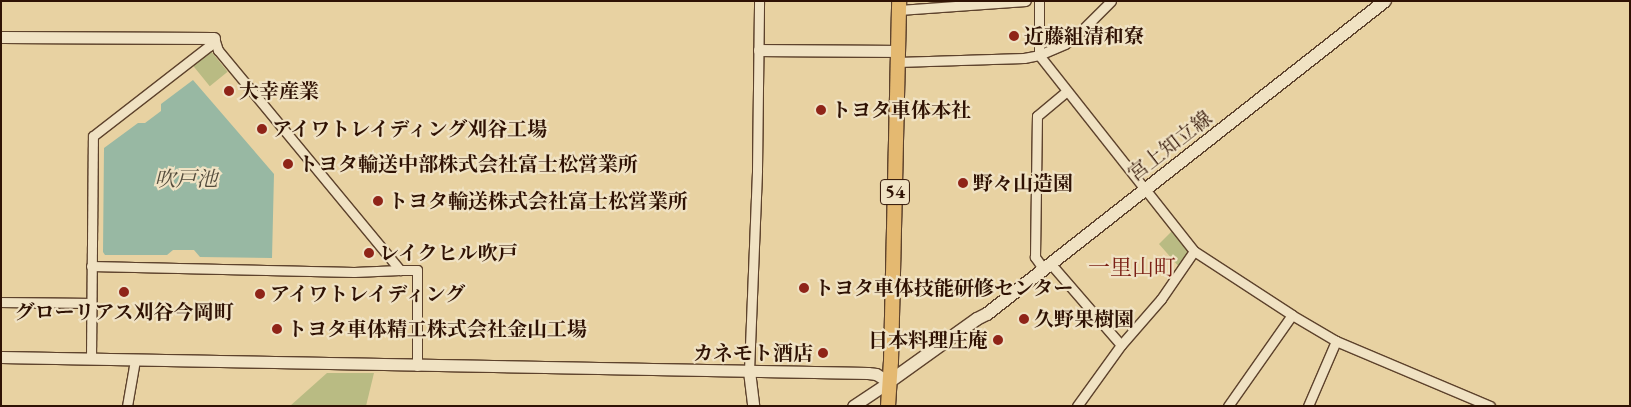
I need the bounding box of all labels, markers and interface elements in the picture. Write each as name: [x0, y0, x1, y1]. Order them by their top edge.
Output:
place label: 近藤組清和寮: [1024, 24, 1144, 48]
marker: 近藤組清和寮: [1008, 30, 1020, 42]
place label: 大幸産業: [239, 79, 319, 103]
marker: 大幸産業: [223, 85, 235, 97]
place label: トヨタ車体本社: [831, 98, 971, 122]
marker: トヨタ車体本社: [815, 104, 827, 116]
street label: 宮上知立線: [1123, 106, 1217, 186]
place label: アイワトレイディング刈谷工場: [272, 117, 552, 141]
marker: アイワトレイディング刈谷工場: [256, 123, 268, 135]
place label: トヨタ輸送中部株式会社富士松営業所: [298, 152, 638, 176]
marker: トヨタ輸送中部株式会社富士松営業所: [282, 158, 294, 170]
water label: 吹戸池: [155, 166, 217, 192]
place label: 野々山造園: [973, 171, 1073, 195]
road number: 54: [879, 176, 911, 208]
marker: 野々山造園: [957, 177, 969, 189]
place label: トヨタ輸送株式会社富士松営業所: [388, 189, 688, 213]
marker: トヨタ輸送株式会社富士松営業所: [372, 195, 384, 207]
place label: レイクヒル吹戸: [379, 241, 519, 265]
marker: レイクヒル吹戸: [363, 247, 375, 259]
district label: 一里山町: [1088, 255, 1176, 281]
place label: トヨタ車体技能研修センター: [814, 276, 1074, 300]
place label: アイワトレイディング: [270, 282, 470, 306]
marker: トヨタ車体技能研修センター: [798, 282, 810, 294]
marker: グローリアス刈谷今岡町: [118, 286, 130, 298]
marker: アイワトレイディング: [254, 288, 266, 300]
place label: グローリアス刈谷今岡町: [14, 300, 234, 324]
place label: 久野果樹園: [1034, 307, 1134, 331]
marker: 久野果樹園: [1018, 313, 1030, 325]
place label: トヨタ車体精工株式会社金山工場: [287, 317, 587, 341]
marker: トヨタ車体精工株式会社金山工場: [271, 323, 283, 335]
place label: 日本料理庄庵: [868, 328, 988, 352]
marker: 日本料理庄庵: [992, 334, 1004, 346]
place label: カネモト酒店: [693, 341, 813, 365]
marker: カネモト酒店: [817, 347, 829, 359]

